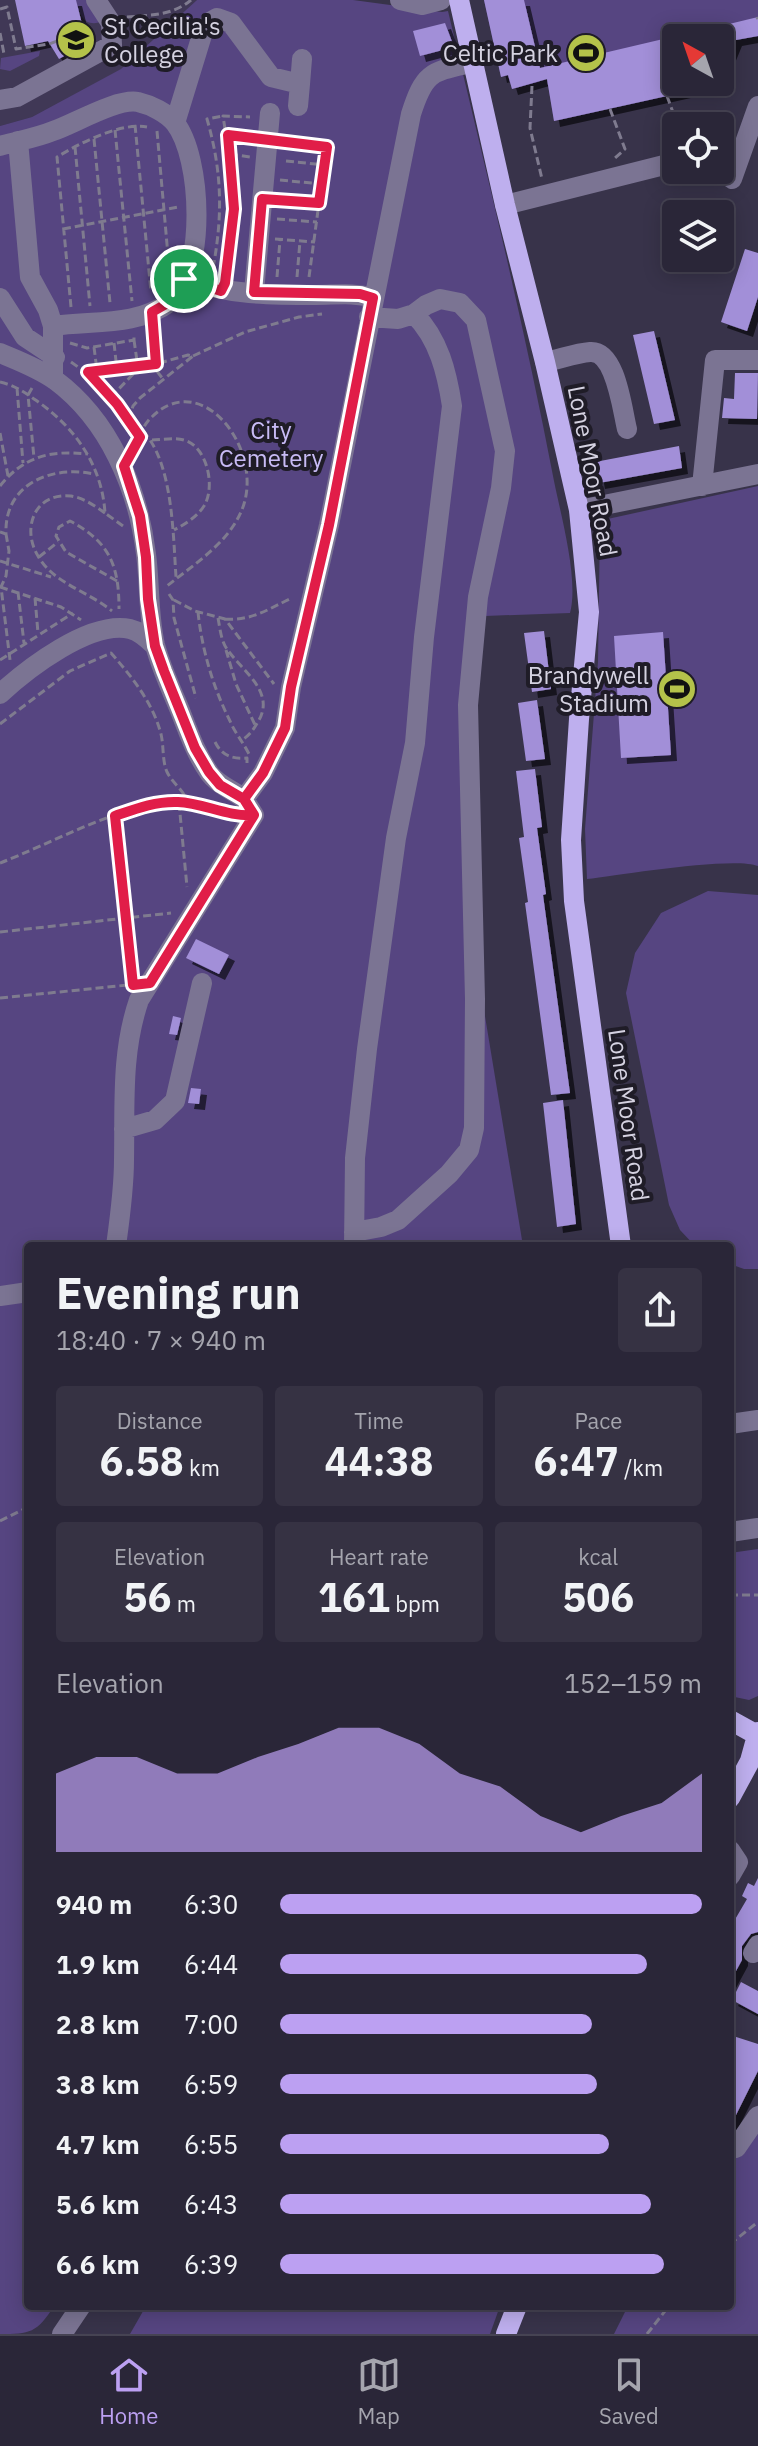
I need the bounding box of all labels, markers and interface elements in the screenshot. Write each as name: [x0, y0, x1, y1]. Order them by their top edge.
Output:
place label: St Cecilia's College: [104, 10, 221, 70]
school or university icon: St Cecilia's College: [55, 19, 97, 61]
north arrow: [662, 24, 734, 96]
map controls: [662, 24, 734, 272]
sports icon: Celtic Park: [565, 32, 607, 74]
place label: Celtic Park: [443, 37, 558, 69]
button: locate: [662, 112, 734, 184]
button: layers: [662, 200, 734, 272]
pin: [150, 245, 218, 313]
icon: arrive: [162, 257, 206, 301]
street label: Lone Moor Road: [561, 383, 625, 559]
park label: City Cemetery: [219, 414, 323, 474]
place label: Brandywell Stadium: [528, 659, 649, 719]
sports icon: Brandywell Stadium: [656, 668, 698, 710]
street label: Lone Moor Road: [601, 1027, 657, 1203]
text: Evening run: [56, 1264, 301, 1321]
button: share: [618, 1268, 702, 1352]
text: 18:40 · 7 × 940 m: [56, 1323, 266, 1357]
text: Distance: [117, 1406, 203, 1435]
text: Time: [354, 1406, 404, 1435]
text: Pace: [574, 1406, 622, 1435]
text: 6.58: [99, 1435, 184, 1487]
text: 44:38: [324, 1435, 434, 1487]
text: 6:47: [534, 1435, 619, 1487]
text: km: [184, 1453, 220, 1482]
text: /km: [619, 1453, 663, 1482]
text: Elevation: [114, 1542, 205, 1571]
text: Heart rate: [329, 1542, 429, 1571]
text: kcal: [578, 1542, 618, 1571]
text: 56: [123, 1571, 171, 1623]
text: 161: [318, 1571, 390, 1623]
text: 506: [562, 1571, 634, 1623]
text: m: [171, 1589, 196, 1618]
text: bpm: [390, 1589, 440, 1618]
text: Elevation: [56, 1666, 164, 1700]
text: 152–159 m: [564, 1666, 702, 1700]
text: 940 m: [56, 1887, 132, 1921]
text: 6:30: [184, 1887, 238, 1921]
text: 1.9 km: [56, 1947, 140, 1981]
text: 6:44: [184, 1947, 238, 1981]
text: 2.8 km: [56, 2007, 140, 2041]
text: 7:00: [184, 2007, 238, 2041]
text: 3.8 km: [56, 2067, 140, 2101]
text: 6:59: [184, 2067, 238, 2101]
text: 4.7 km: [56, 2127, 140, 2161]
text: 6:55: [184, 2127, 238, 2161]
text: 5.6 km: [56, 2187, 140, 2221]
text: 6:43: [184, 2187, 238, 2221]
text: 6.6 km: [56, 2247, 140, 2281]
text: 6:39: [184, 2247, 238, 2281]
tab: Home: [99, 2353, 158, 2430]
tab: Map: [357, 2353, 401, 2430]
tab: Saved: [599, 2353, 659, 2430]

